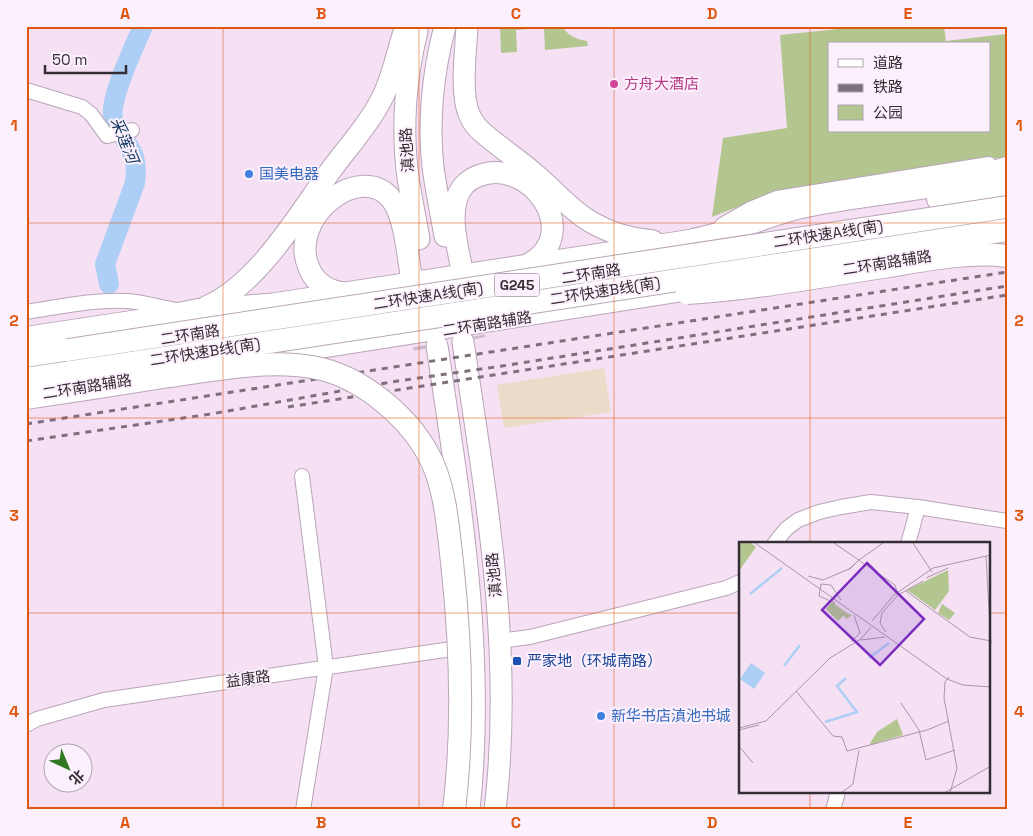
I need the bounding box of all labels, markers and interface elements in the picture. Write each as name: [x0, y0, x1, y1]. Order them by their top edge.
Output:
text: A: [120, 3, 130, 24]
text: B: [316, 3, 326, 24]
text: C: [511, 3, 521, 24]
text: D: [707, 3, 717, 24]
text: E: [904, 3, 913, 24]
scale bar: [45, 42, 126, 74]
legend: [828, 42, 990, 132]
text: 50 m: [52, 50, 87, 69]
text: 道路: [873, 53, 903, 72]
place label: 方舟大酒店: [624, 74, 699, 93]
text: 铁路: [873, 77, 903, 96]
marker: 方舟大酒店: [608, 78, 620, 90]
text: 公园: [873, 103, 903, 122]
water label: 采莲河: [106, 114, 144, 169]
text: 1: [10, 115, 18, 136]
text: 1: [1015, 115, 1023, 136]
street label: 滇池路: [396, 127, 417, 173]
place label: 国美电器: [259, 164, 319, 183]
marker: 国美电器: [243, 168, 255, 180]
street label: 二环快速A线(南): [772, 215, 884, 253]
street label: 二环南路辅路: [841, 246, 933, 279]
street label: 二环南路: [560, 259, 622, 288]
street label: 二环快速B线(南): [548, 272, 662, 310]
road number: G245: [494, 274, 540, 296]
street label: 二环快速A线(南): [372, 277, 484, 315]
street label: 二环南路辅路: [441, 307, 533, 340]
text: 2: [9, 310, 19, 331]
text: 2: [1014, 310, 1024, 331]
street label: 二环南路: [159, 320, 221, 349]
street label: 二环快速B线(南): [148, 333, 262, 371]
street label: 二环南路辅路: [41, 370, 133, 403]
text: 3: [9, 505, 19, 526]
text: 3: [1014, 505, 1024, 526]
inset map: [739, 542, 990, 794]
street label: 滇池路: [482, 552, 505, 598]
place label: 严家地（环城南路）: [527, 651, 662, 670]
marker: 严家地（环城南路）: [511, 655, 523, 667]
street label: 益康路: [224, 666, 272, 691]
text: 4: [9, 701, 19, 722]
text: 4: [1014, 701, 1024, 722]
place label: 新华书店滇池书城: [611, 706, 731, 725]
marker: 新华书店滇池书城: [595, 710, 607, 722]
north arrow: [42, 744, 92, 794]
text: 北: [66, 766, 88, 789]
text: A: [120, 812, 130, 833]
text: B: [316, 812, 326, 833]
text: C: [511, 812, 521, 833]
text: D: [707, 812, 717, 833]
text: E: [904, 812, 913, 833]

